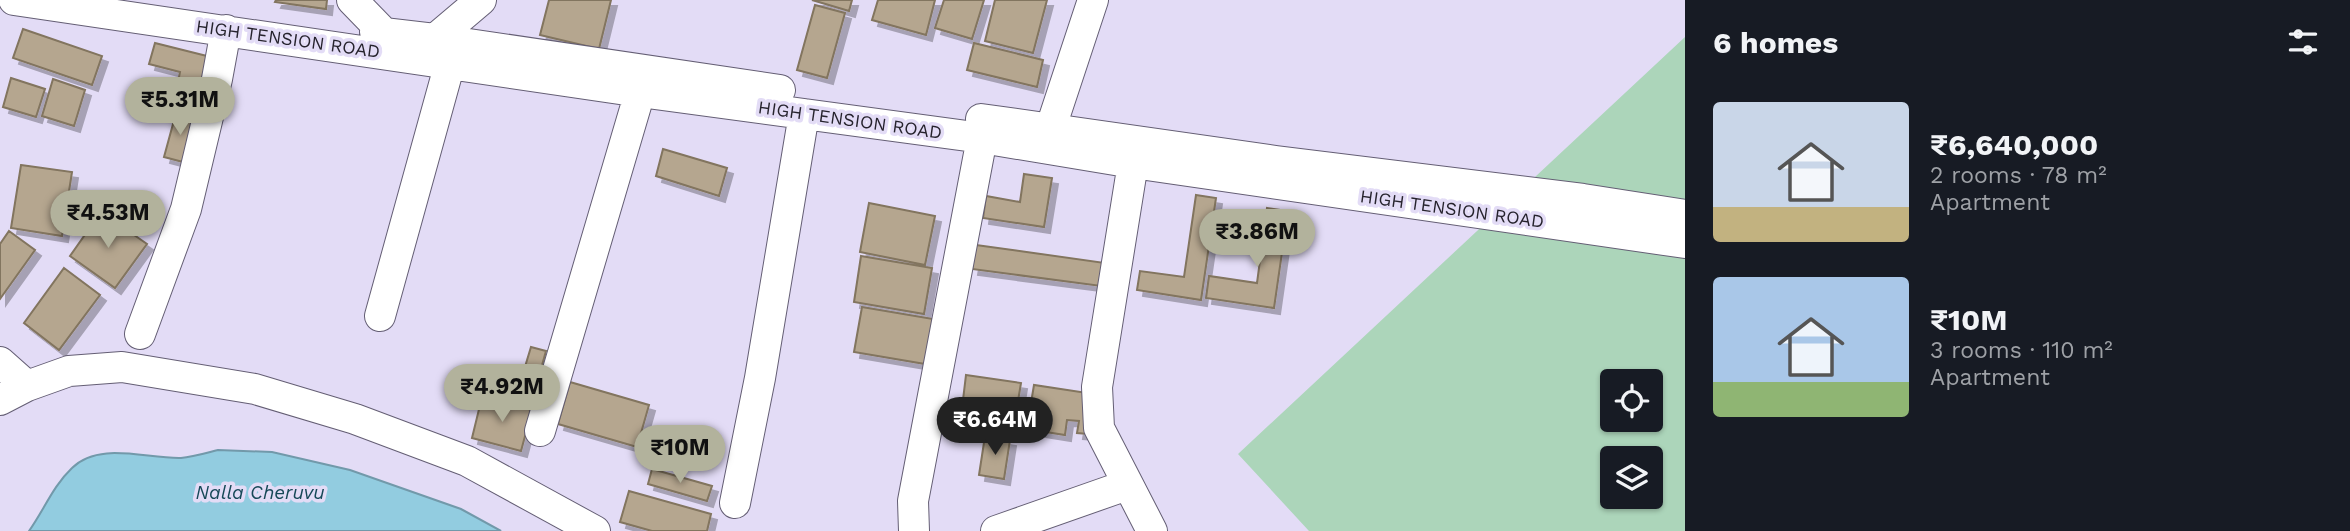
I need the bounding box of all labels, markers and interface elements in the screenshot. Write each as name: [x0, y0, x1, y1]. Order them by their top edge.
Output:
street label: HIGH TENSION ROAD: [195, 15, 381, 62]
icon: filters: [2284, 23, 2322, 61]
text: 6 homes: [1713, 25, 1838, 60]
pin: ₹5.31M: [123, 78, 237, 137]
text: ₹5.31M: [141, 86, 219, 113]
street label: HIGH TENSION ROAD: [757, 96, 943, 143]
text: ₹6,640,000: [1930, 127, 2098, 162]
icon: home: [1769, 130, 1853, 214]
text: 2 rooms · 78 m²: [1930, 162, 2107, 189]
street label: HIGH TENSION ROAD: [1359, 185, 1545, 232]
text: Apartment: [1930, 189, 2050, 216]
pin: ₹4.53M: [51, 190, 165, 250]
text: ₹4.53M: [66, 199, 150, 226]
pin: ₹3.86M: [1200, 210, 1314, 269]
text: ₹3.86M: [1215, 218, 1299, 245]
text: ₹10M: [1930, 302, 2008, 337]
icon: home: [1769, 305, 1853, 389]
text: 3 rooms · 110 m²: [1930, 337, 2113, 364]
pin: ₹4.92M: [445, 364, 559, 424]
text: Apartment: [1930, 364, 2050, 391]
map controls: [1600, 369, 1663, 509]
button: locate: [1600, 369, 1663, 432]
text: ₹4.92M: [460, 373, 544, 400]
pin: ₹6.64M: [938, 398, 1052, 457]
text: ₹6.64M: [953, 406, 1037, 433]
pin: ₹10M: [639, 426, 721, 485]
text: ₹10M: [650, 434, 710, 461]
button: layers: [1600, 446, 1663, 509]
water label: Nalla Cheruvu: [195, 481, 325, 504]

